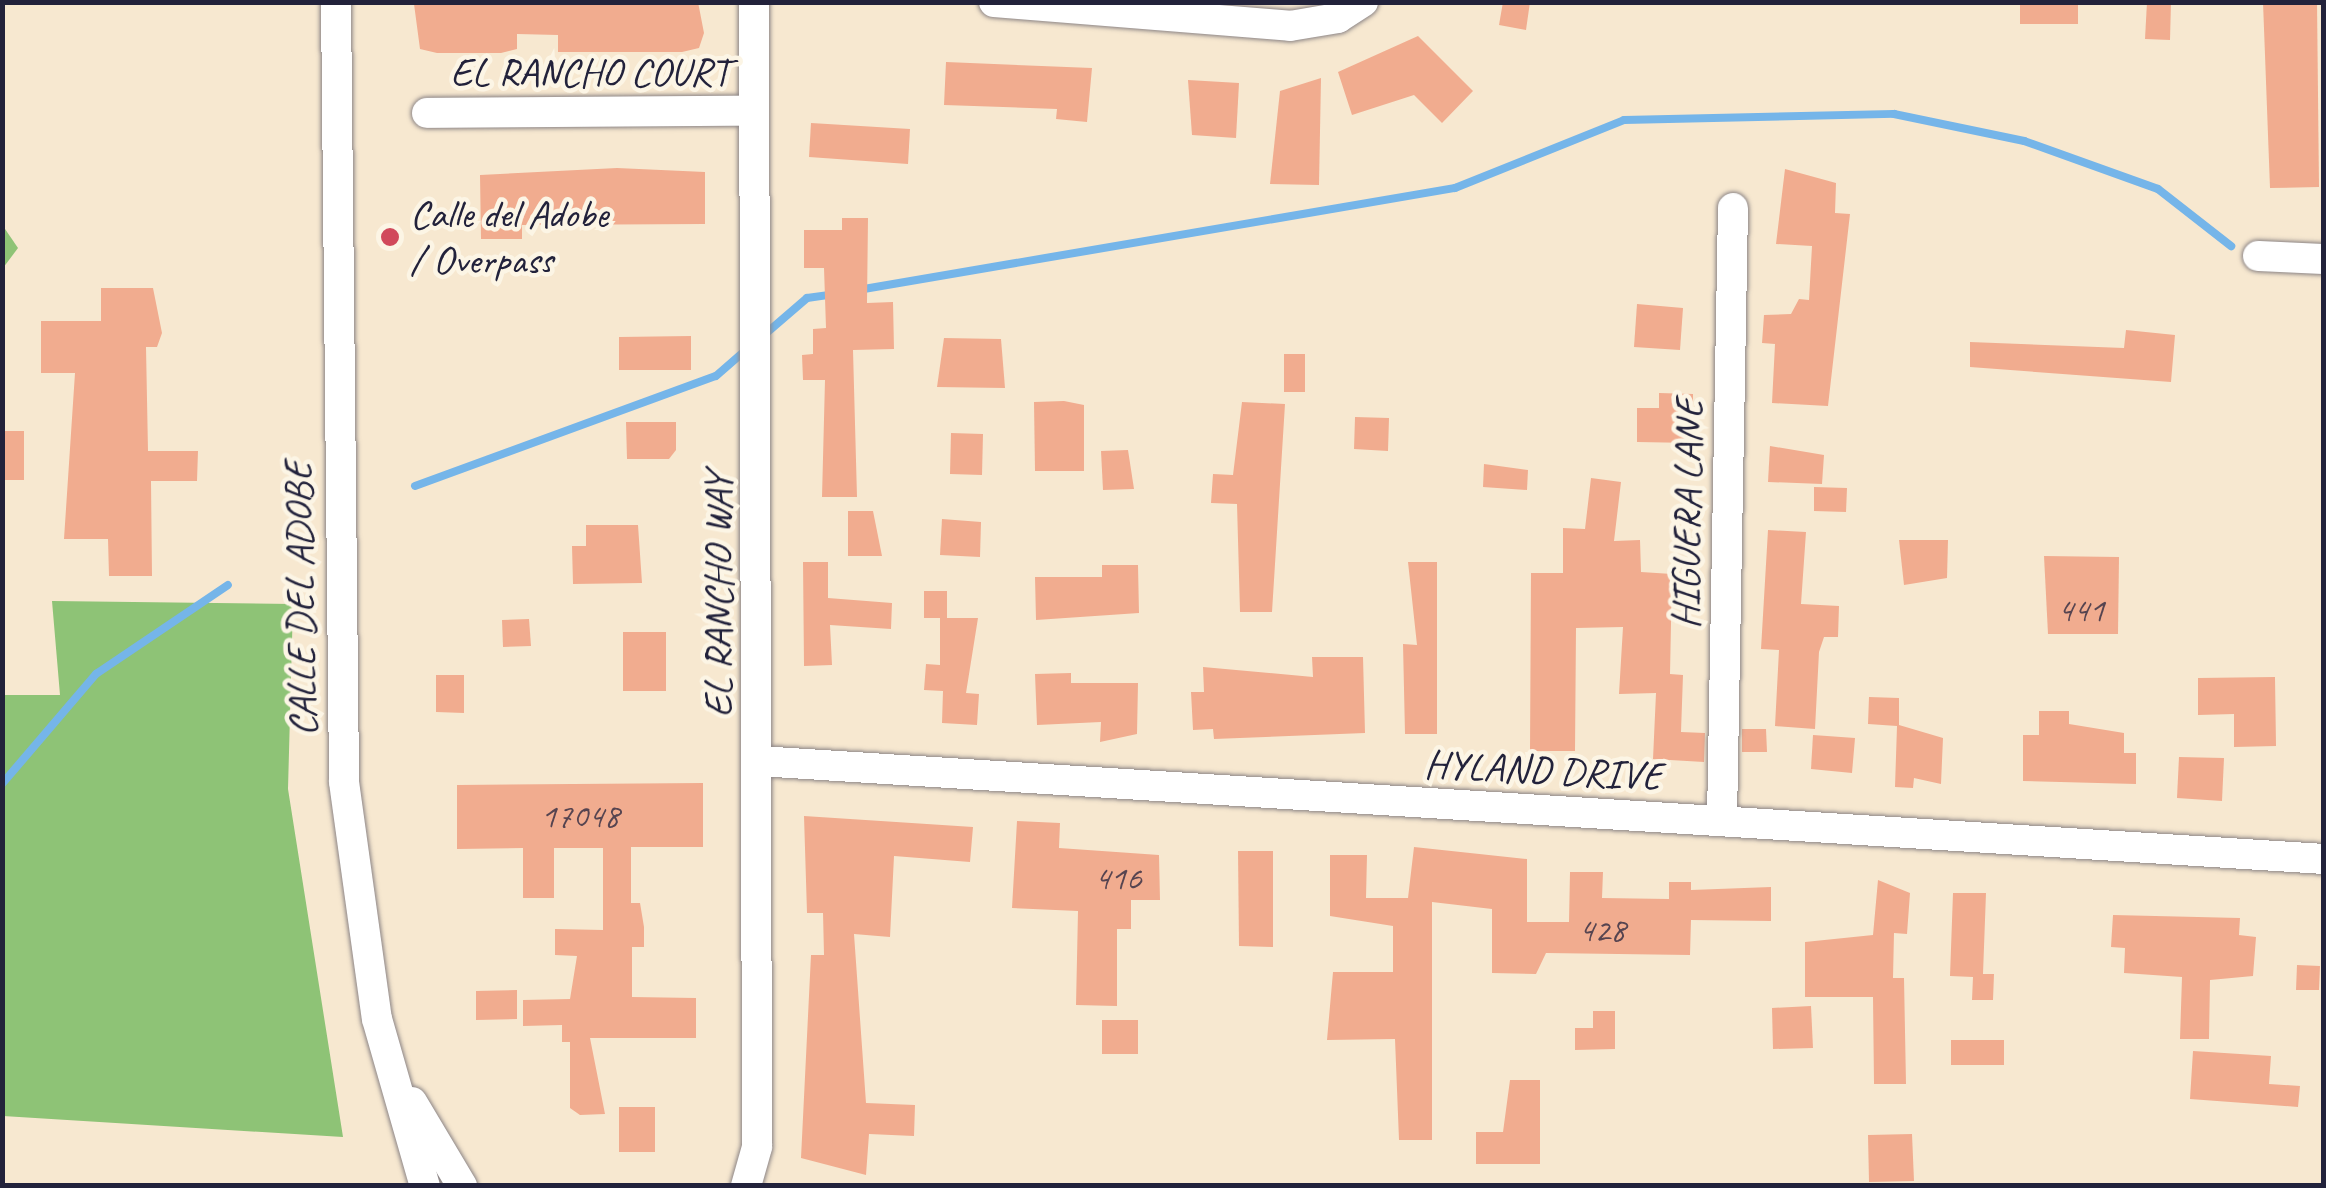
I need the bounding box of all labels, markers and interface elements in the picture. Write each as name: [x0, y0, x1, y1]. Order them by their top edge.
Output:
street label: EL RANCHO COURT: [451, 48, 729, 96]
place label: Calle del Adobe / Overpass: [410, 190, 608, 284]
marker: Calle del Adobe / Overpass: [379, 226, 401, 248]
street label: HIGUERA LANE: [1661, 399, 1713, 629]
street label: CALLE DEL ADOBE: [274, 461, 326, 737]
street label: EL RANCHO WAY: [694, 471, 742, 719]
house number: 441: [2057, 589, 2105, 631]
street label: HYLAND DRIVE: [1424, 740, 1662, 800]
house number: 17048: [541, 795, 619, 837]
house number: 416: [1094, 857, 1142, 899]
house number: 428: [1578, 909, 1626, 951]

